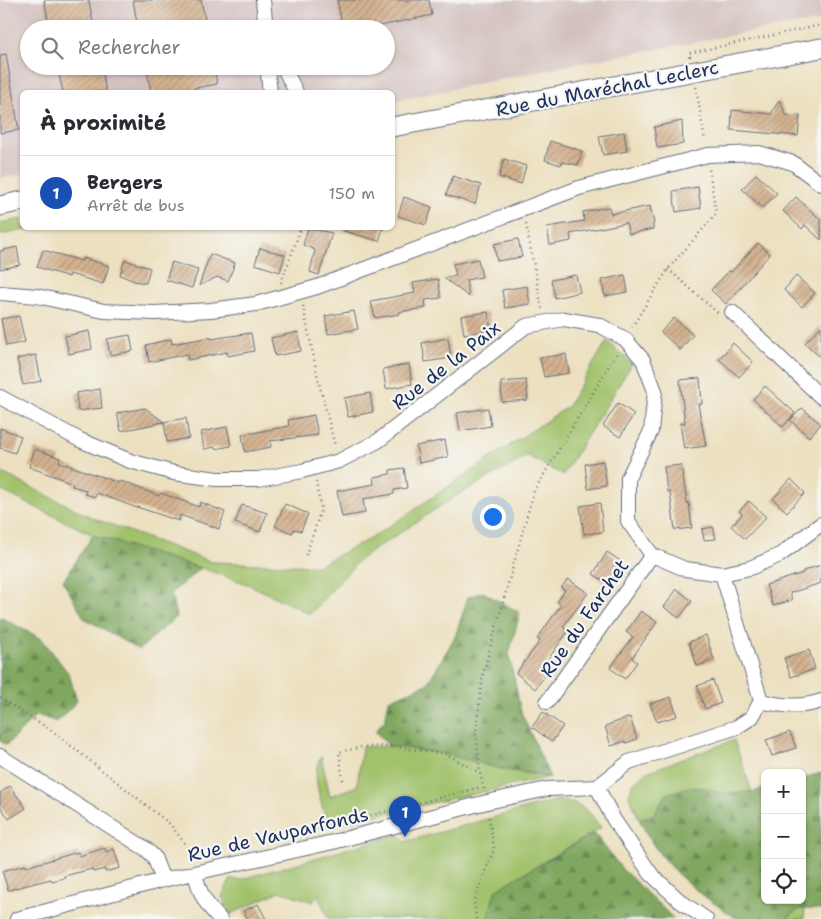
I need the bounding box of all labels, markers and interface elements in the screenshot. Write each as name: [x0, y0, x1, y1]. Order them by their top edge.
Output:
search box: [20, 20, 395, 75]
icon: search: [38, 34, 66, 62]
text: Rechercher: [78, 35, 181, 60]
street label: Rue du Maréchal Leclerc: [494, 55, 721, 122]
text: À proximité: [40, 109, 166, 137]
text: Bergers: [87, 170, 163, 195]
text: 1: [52, 183, 60, 204]
text: 150 m: [328, 183, 375, 204]
text: Arrêt de bus: [87, 195, 185, 216]
street label: Rue de la Paix: [387, 315, 506, 416]
your location: [480, 504, 506, 530]
street label: Rue du Farchet: [534, 554, 634, 682]
map controls: [761, 769, 806, 904]
button: +: [761, 769, 806, 814]
pin: 1: [389, 796, 421, 837]
street label: Rue de Vauparfonds: [185, 802, 371, 867]
button: −: [761, 814, 806, 859]
button: locate: [761, 859, 806, 904]

